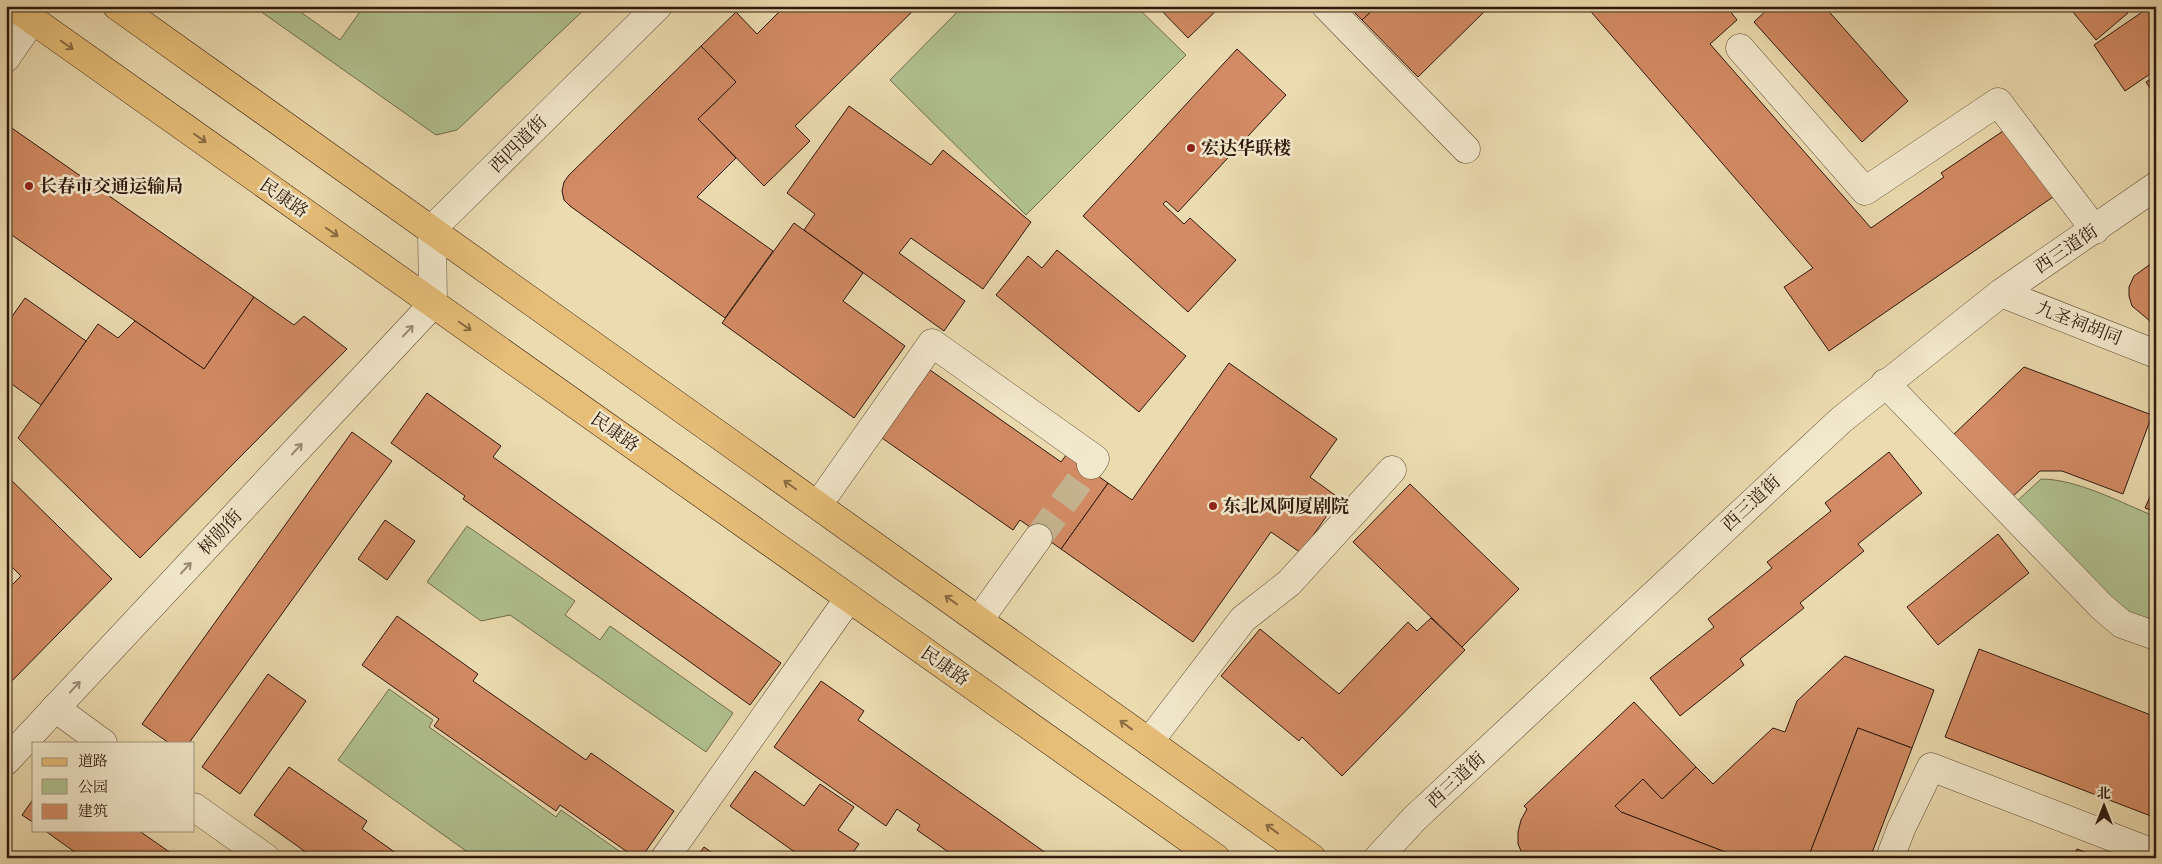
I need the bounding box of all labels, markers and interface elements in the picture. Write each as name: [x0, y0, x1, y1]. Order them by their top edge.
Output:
one-way arrow: [60, 39, 73, 50]
street label: 西四道街: [484, 110, 552, 178]
one-way arrow: [193, 133, 207, 143]
place label: 宏达华联楼: [1201, 136, 1291, 160]
marker: 宏达华联楼: [1185, 142, 1197, 154]
street label: 民康路: [255, 173, 313, 223]
place label: 长春市交通运输局: [39, 174, 183, 198]
marker: 长春市交通运输局: [23, 180, 35, 192]
street label: 西三道街: [2029, 219, 2103, 279]
one-way arrow: [325, 227, 339, 237]
street label: 九圣祠胡同: [2033, 296, 2125, 350]
one-way arrow: [458, 321, 472, 331]
one-way arrow: [402, 324, 414, 337]
street label: 民康路: [586, 407, 644, 457]
one-way arrow: [291, 443, 303, 456]
street label: 西三道街: [1716, 470, 1786, 536]
one-way arrow: [783, 480, 797, 490]
place label: 东北风阿厦剧院: [1223, 494, 1349, 518]
marker: 东北风阿厦剧院: [1207, 500, 1219, 512]
street label: 树勋街: [193, 504, 247, 560]
one-way arrow: [180, 562, 192, 574]
one-way arrow: [944, 595, 958, 605]
street label: 民康路: [916, 641, 974, 691]
one-way arrow: [69, 680, 81, 693]
one-way arrow: [1119, 720, 1133, 730]
legend: [32, 742, 195, 832]
street label: 西三道街: [1421, 747, 1491, 813]
text: 道路: [78, 751, 108, 771]
text: 公园: [78, 777, 108, 797]
north arrow: [2080, 782, 2130, 832]
text: 北: [2097, 784, 2111, 803]
text: 建筑: [78, 801, 108, 821]
one-way arrow: [1266, 824, 1279, 835]

